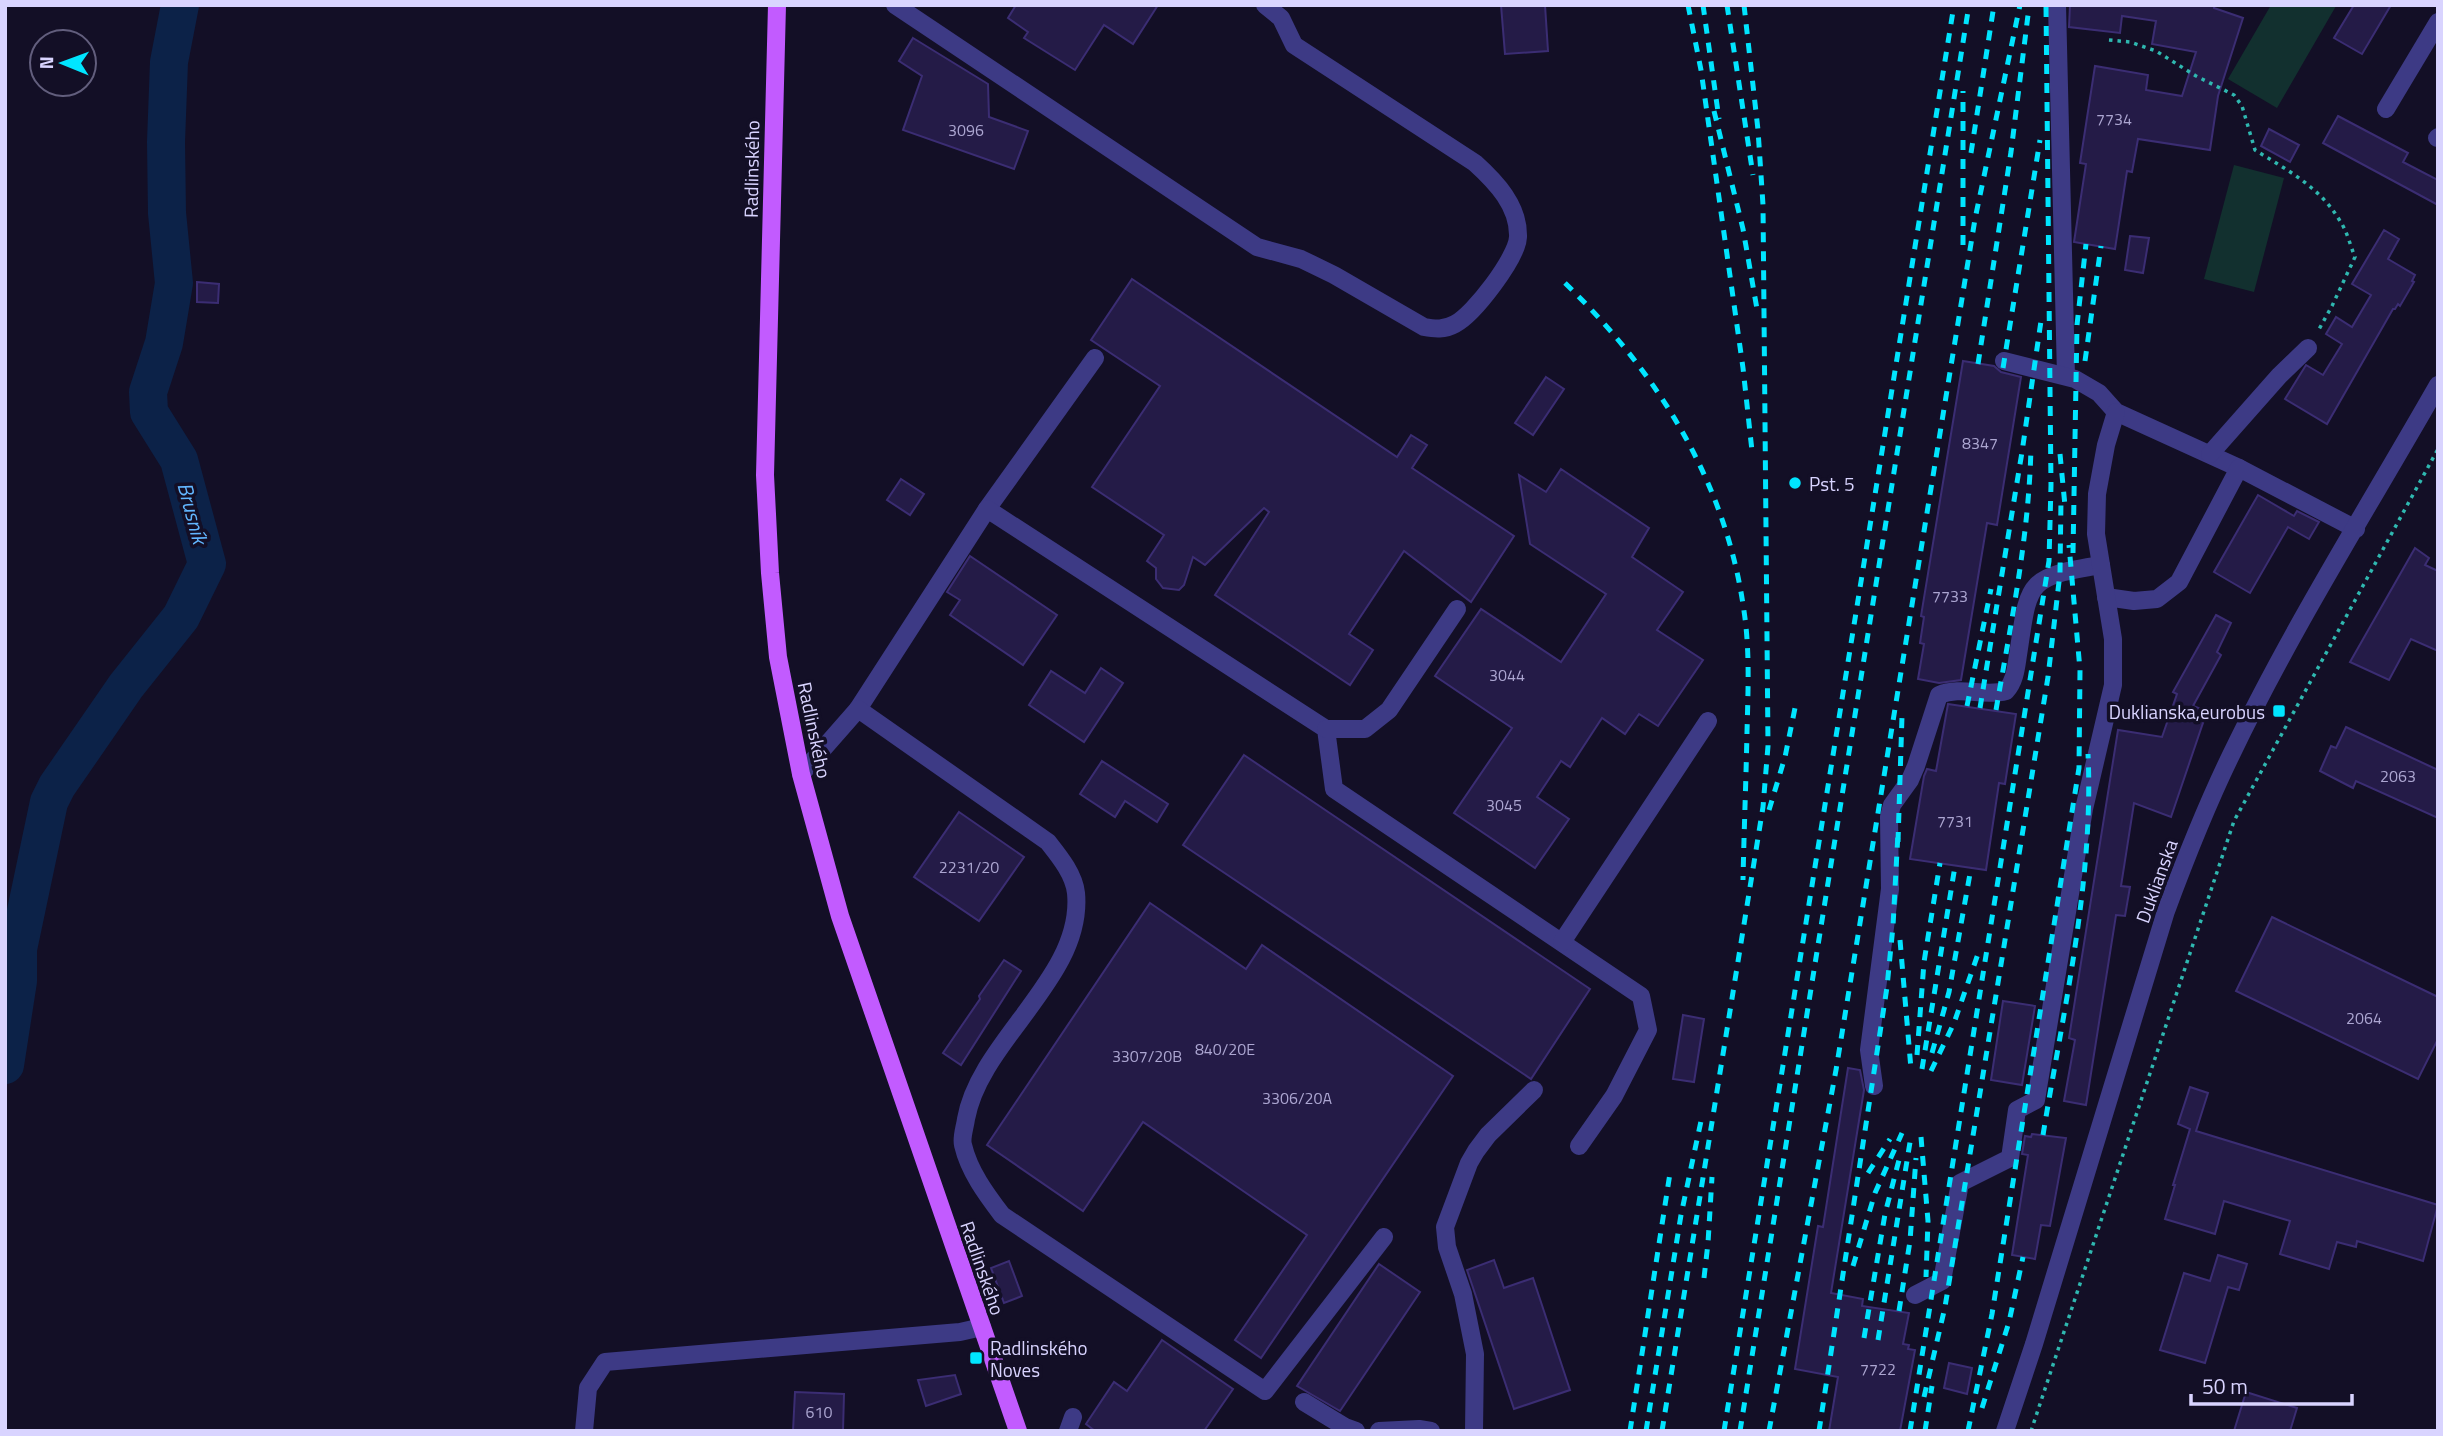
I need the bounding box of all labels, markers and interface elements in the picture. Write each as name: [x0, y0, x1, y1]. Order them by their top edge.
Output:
north arrow: [28, 28, 98, 98]
text: N: [31, 56, 60, 70]
house number: 7734: [2096, 107, 2132, 131]
house number: 3096: [948, 118, 984, 142]
street label: Radlinského: [736, 120, 766, 218]
house number: 8347: [1962, 431, 1998, 455]
place label: Pst. 5: [1809, 469, 1855, 498]
marker: Pst. 5: [1787, 475, 1803, 491]
water label: Brusník: [169, 479, 217, 550]
house number: 7733: [1932, 584, 1968, 608]
house number: 3044: [1489, 663, 1525, 687]
street label: Radlinského: [791, 679, 839, 781]
place label: Duklianska,eurobus: [2109, 697, 2265, 726]
marker: Duklianska,eurobus: [2271, 703, 2287, 719]
house number: 2063: [2380, 764, 2416, 788]
house number: 3045: [1486, 793, 1522, 817]
house number: 7731: [1937, 809, 1973, 833]
street label: Duklianska: [2127, 835, 2185, 927]
house number: 2231/20: [939, 855, 999, 879]
house number: 2064: [2346, 1006, 2382, 1030]
house number: 840/20E: [1195, 1037, 1255, 1061]
house number: 3307/20B: [1112, 1044, 1182, 1068]
house number: 3306/20A: [1262, 1086, 1332, 1110]
street label: Radlinského: [953, 1217, 1013, 1319]
place label: Radlinského Noves: [990, 1333, 1088, 1384]
marker: Radlinského Noves: [968, 1350, 984, 1366]
house number: 7722: [1860, 1357, 1896, 1381]
scale bar: [2191, 1362, 2352, 1406]
text: 50 m: [2202, 1370, 2248, 1402]
house number: 610: [806, 1400, 832, 1424]

